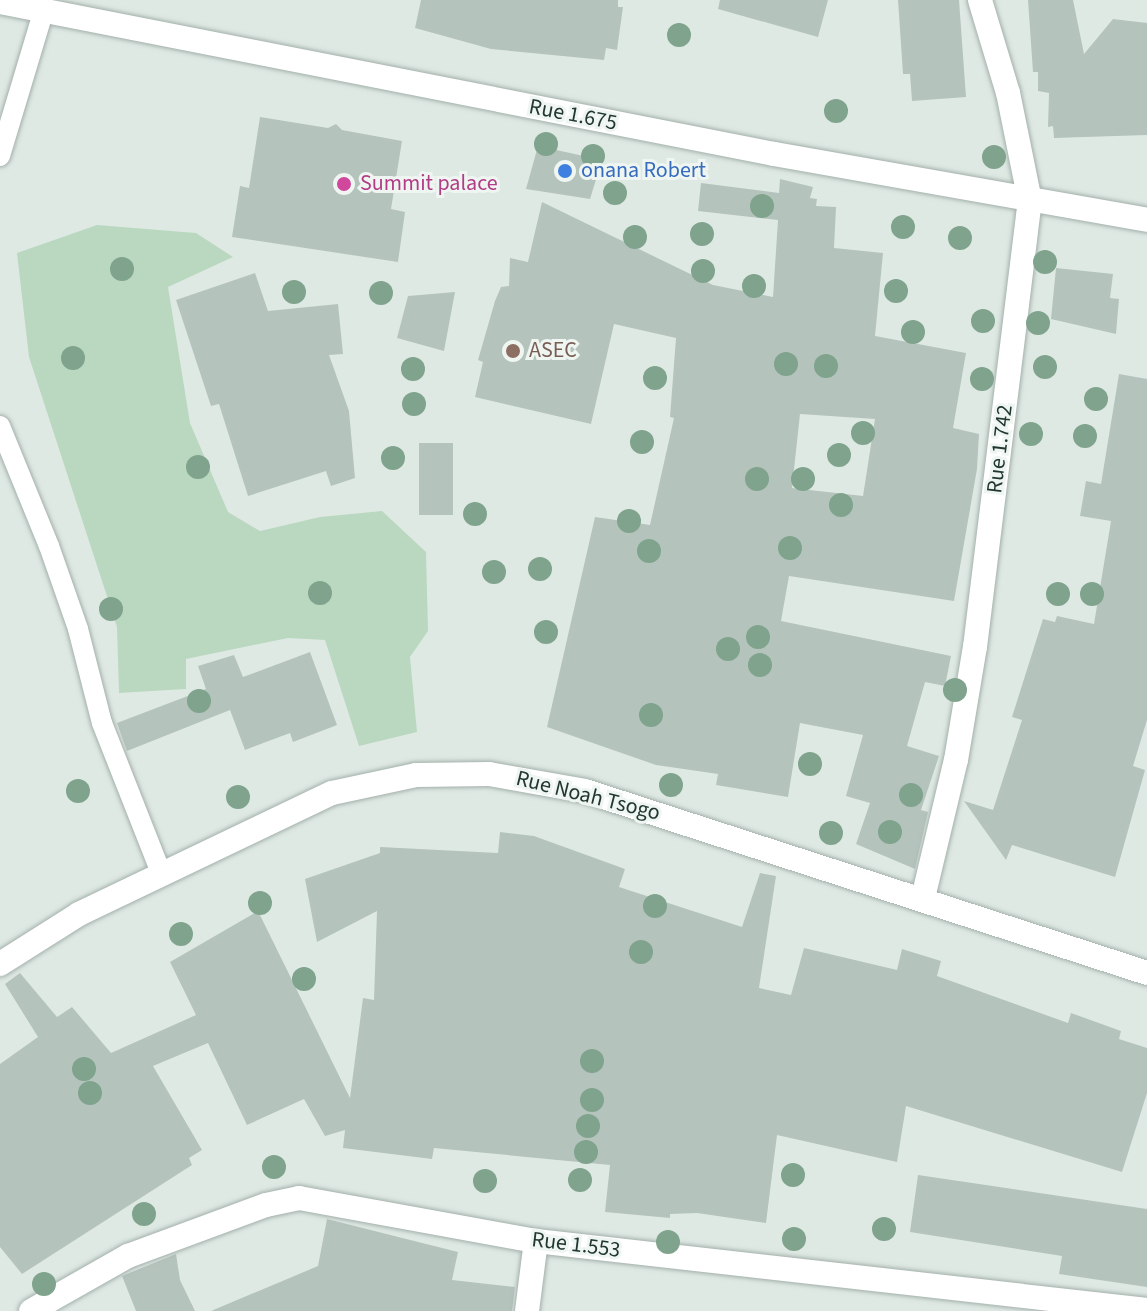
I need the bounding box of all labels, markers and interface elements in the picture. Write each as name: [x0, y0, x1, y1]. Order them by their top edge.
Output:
street label: Rue 1.675: [527, 94, 619, 136]
place label: onana Robert: [581, 158, 706, 184]
marker: onana Robert: [556, 162, 574, 180]
place label: Summit palace: [360, 171, 498, 197]
marker: Summit palace: [335, 175, 353, 193]
place label: ASEC: [529, 338, 577, 364]
marker: ASEC: [504, 342, 522, 360]
street label: Rue 1.742: [981, 403, 1019, 495]
street label: Rue Noah Tsogo: [513, 765, 663, 827]
street label: Rue 1.553: [530, 1226, 622, 1264]

